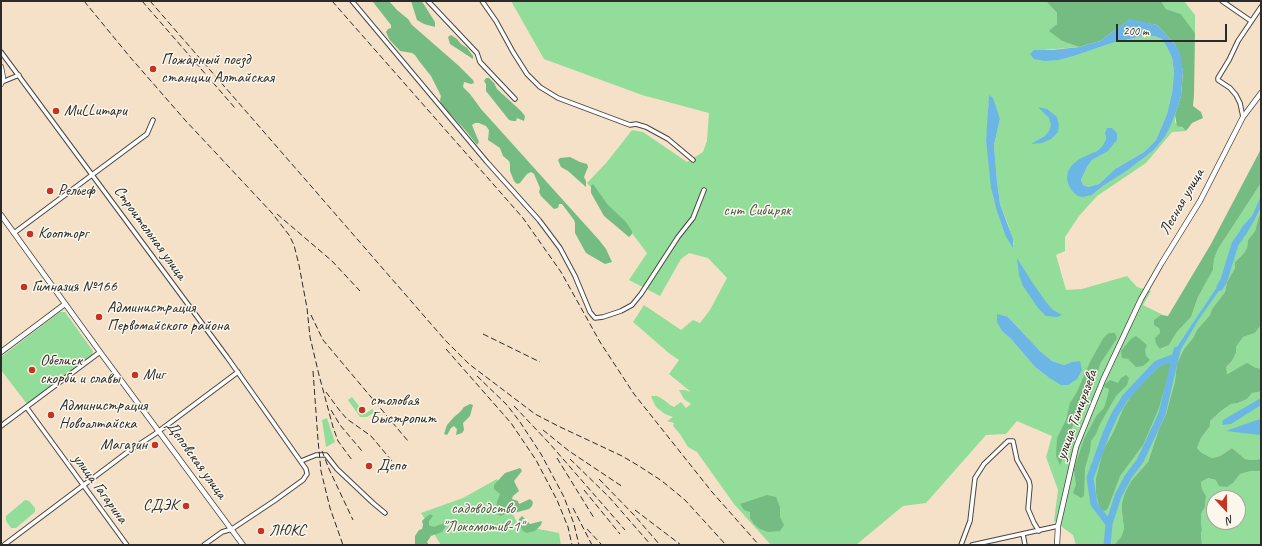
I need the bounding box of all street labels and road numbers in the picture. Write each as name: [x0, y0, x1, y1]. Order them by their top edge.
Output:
street label: Лесная улица: [1155, 166, 1209, 238]
street label: Строительная улица: [109, 182, 191, 284]
street label: улица Тимирязева: [1052, 367, 1102, 463]
street label: Деповская улица: [161, 417, 231, 503]
street label: улица Гагарина: [68, 450, 132, 528]

